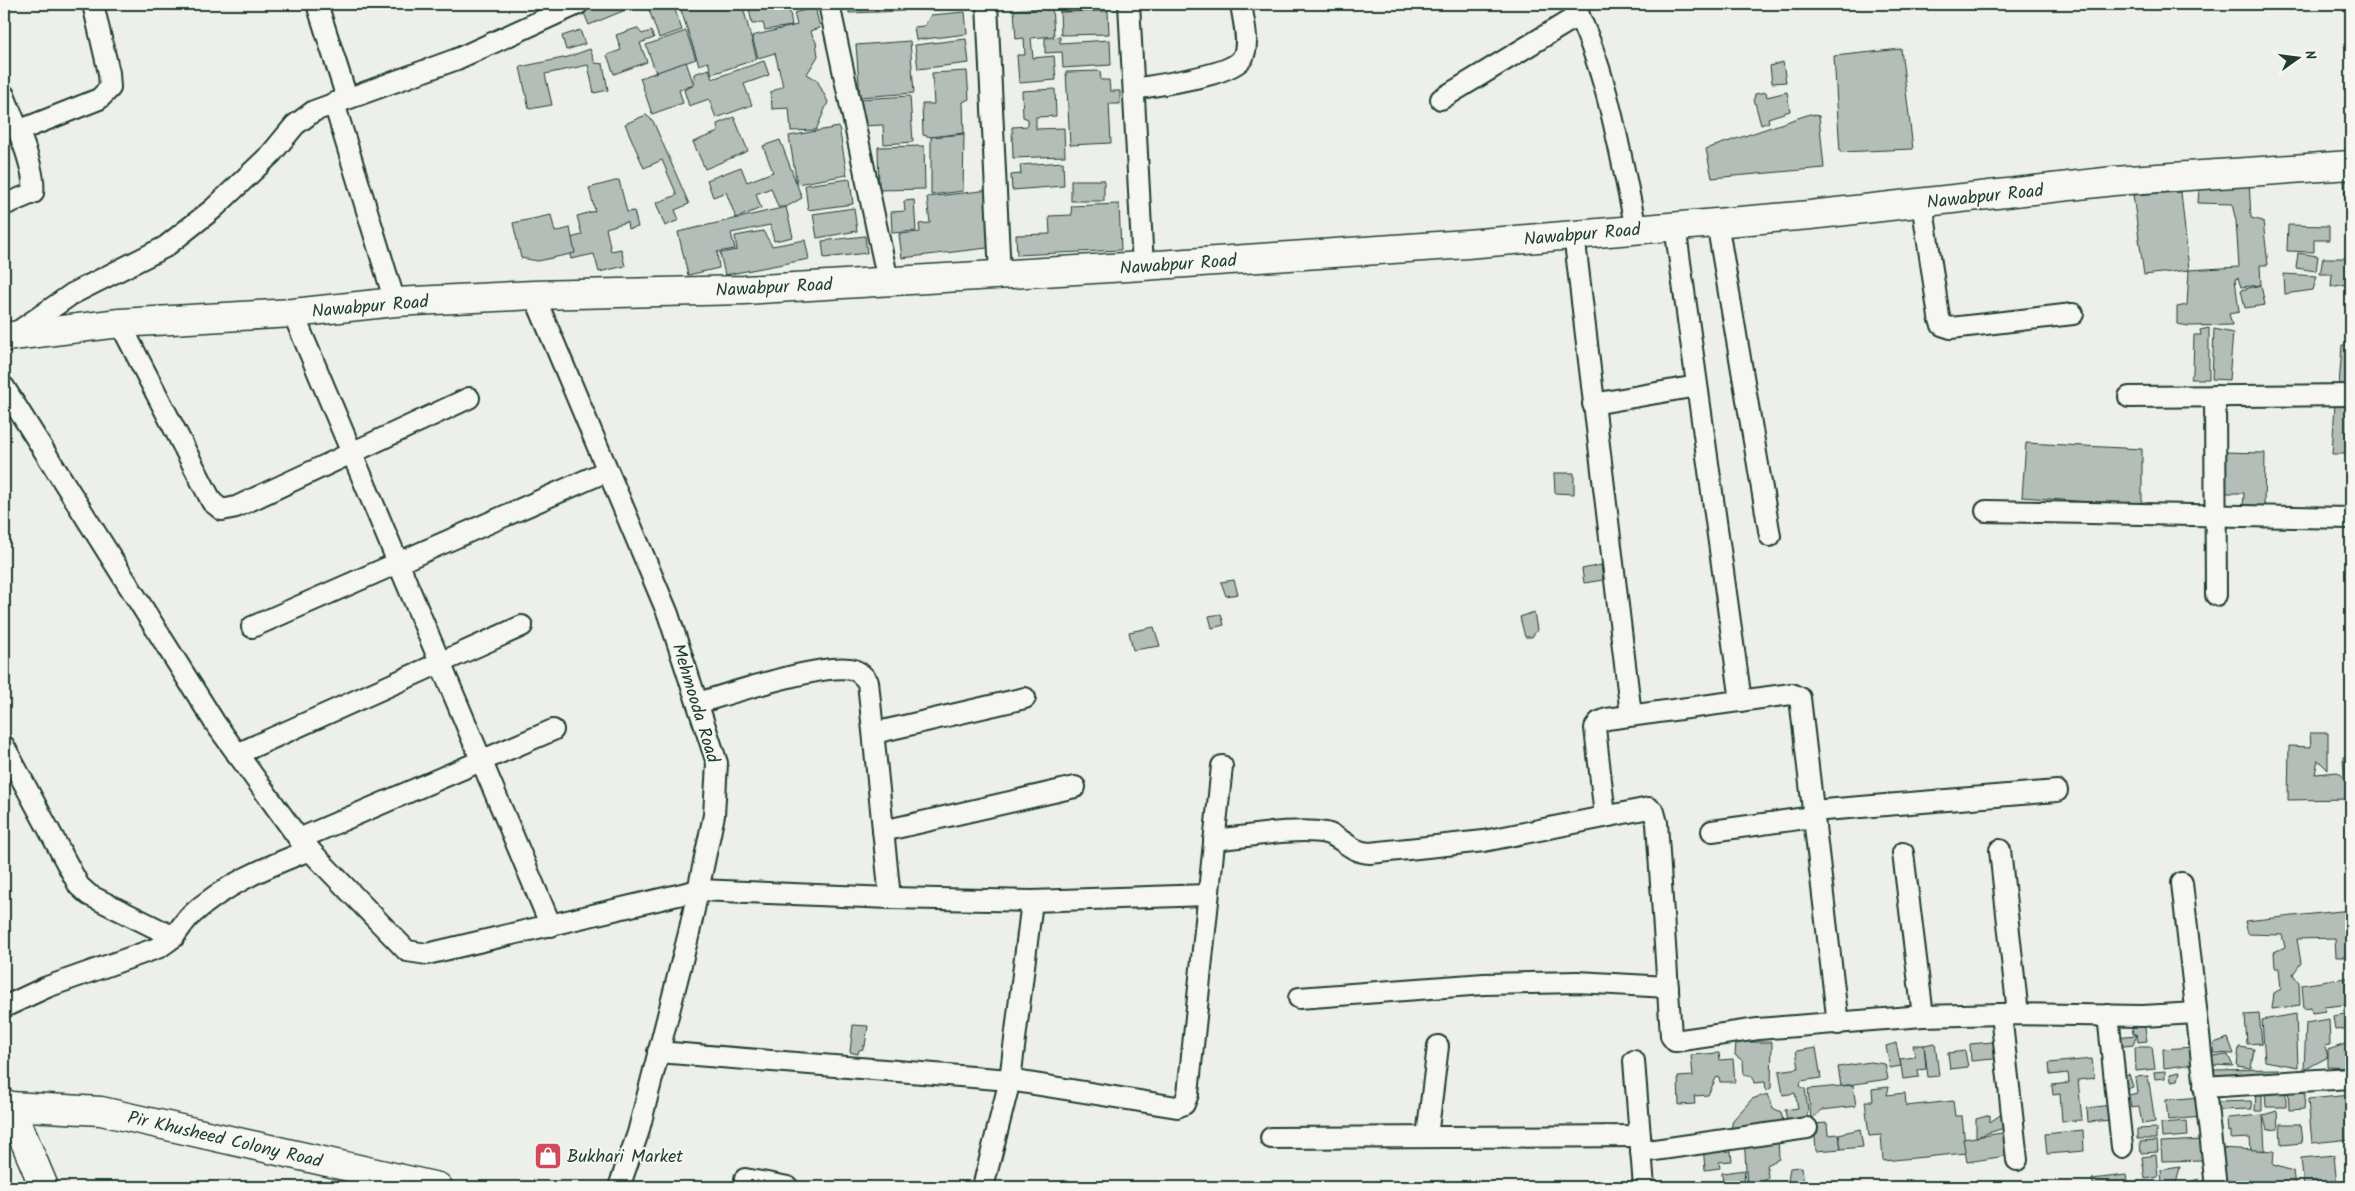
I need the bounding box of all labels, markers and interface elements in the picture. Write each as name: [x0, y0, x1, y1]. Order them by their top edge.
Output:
north arrow: [2272, 32, 2322, 82]
text: N: [2298, 48, 2321, 62]
street label: Nawabpur Road: [1925, 177, 2046, 218]
street label: Nawabpur Road: [1523, 216, 1643, 255]
street label: Nawabpur Road: [1119, 247, 1239, 284]
street label: Nawabpur Road: [715, 271, 834, 306]
street label: Nawabpur Road: [311, 288, 431, 327]
street label: Mehmooda Road: [663, 640, 727, 768]
street label: Pir Khusheed Colony Road: [125, 1104, 326, 1177]
shop icon: Bukhari Market: [533, 1141, 563, 1171]
place label: Bukhari Market: [567, 1143, 684, 1172]

